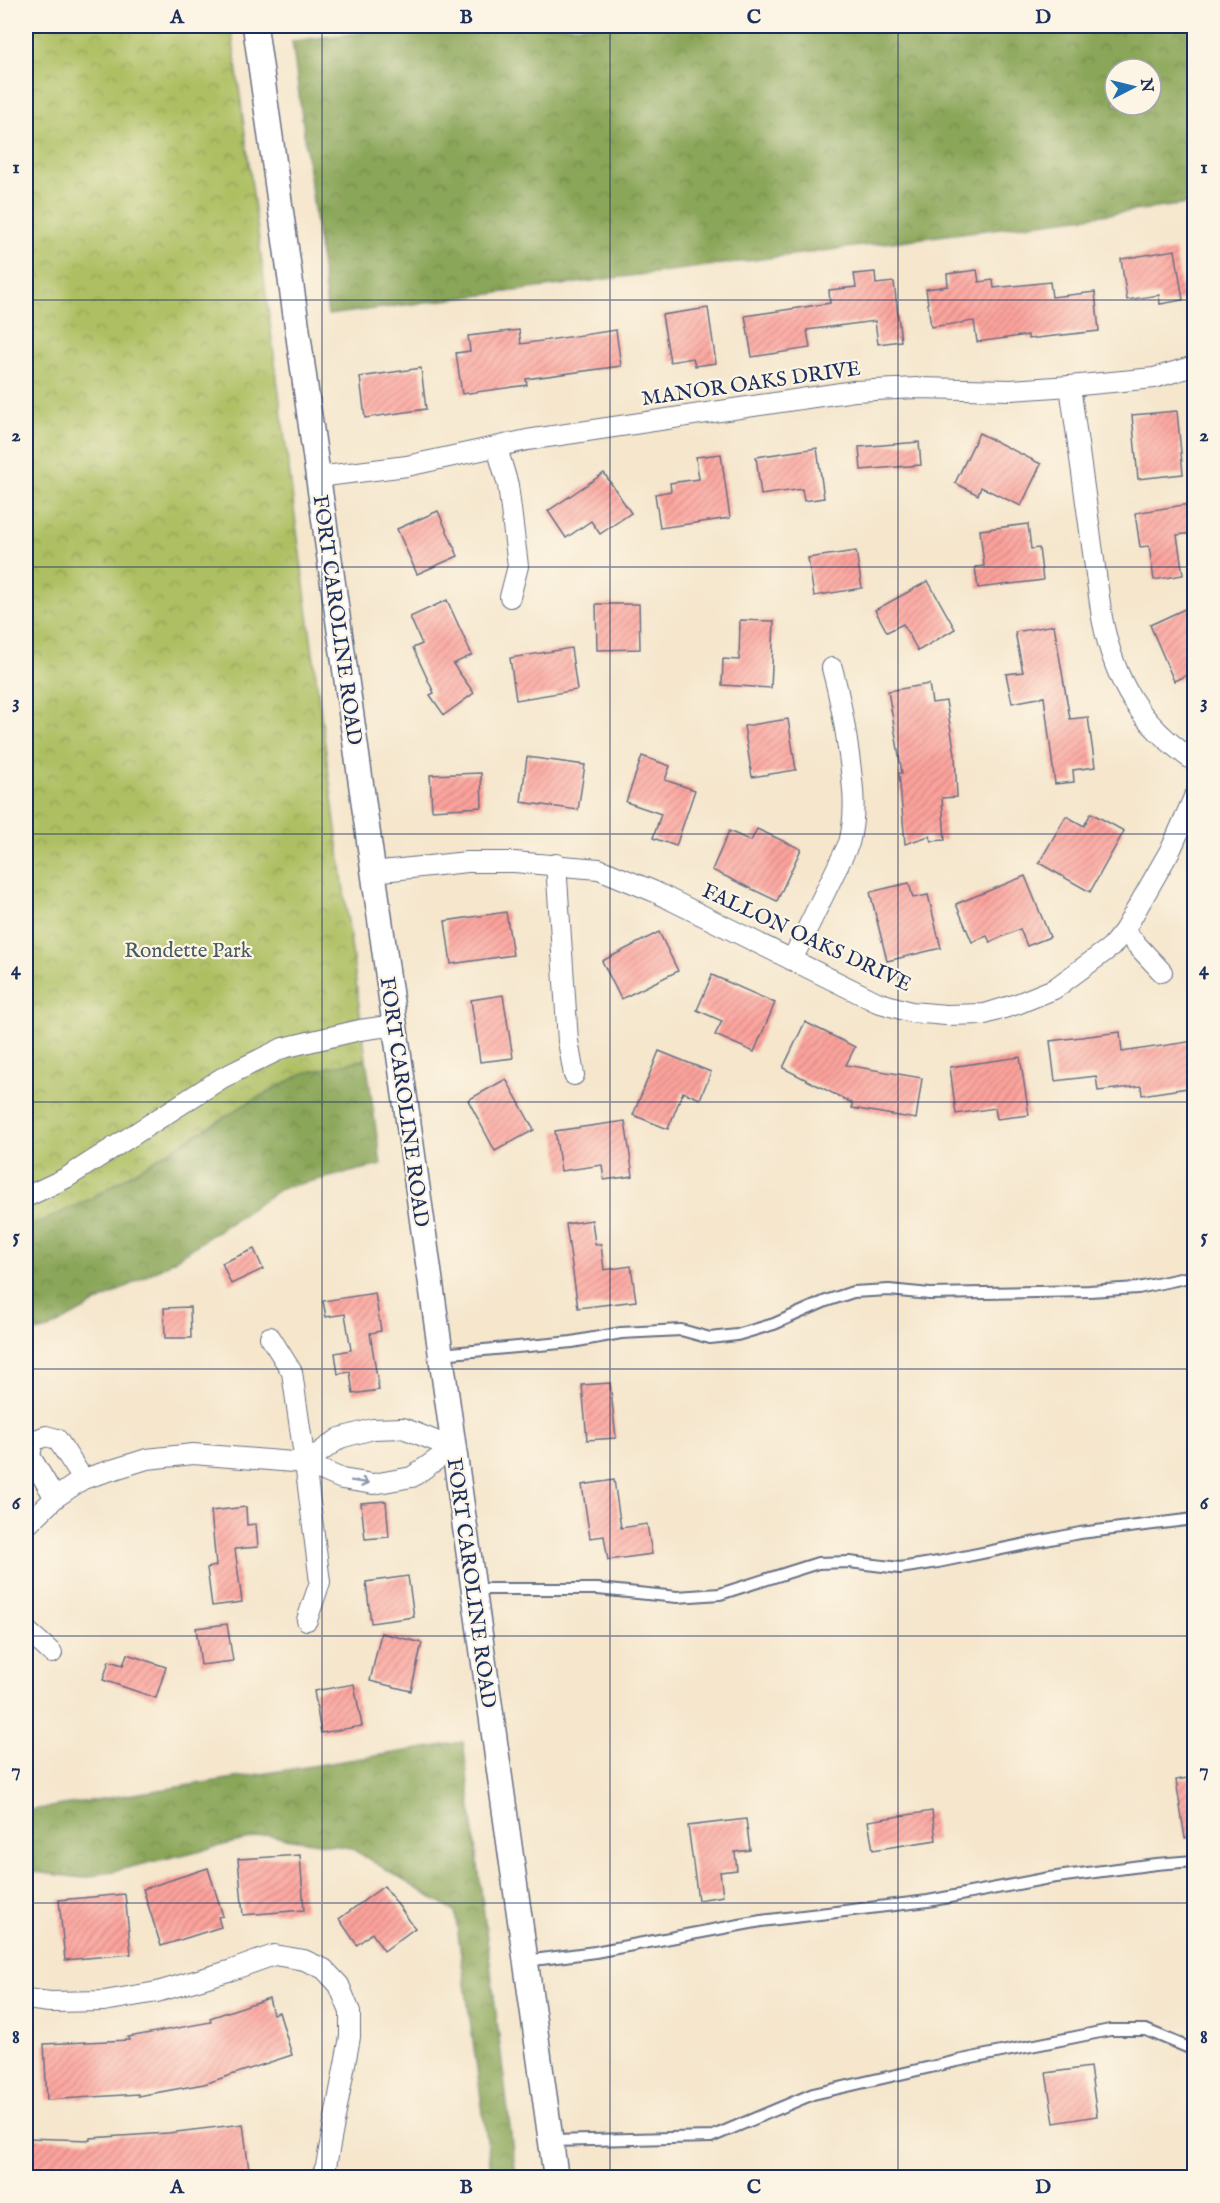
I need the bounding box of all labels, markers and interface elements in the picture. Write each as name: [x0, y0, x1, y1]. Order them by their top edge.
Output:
text: A: [169, 5, 185, 30]
text: B: [459, 5, 473, 30]
text: C: [747, 5, 761, 30]
text: D: [1035, 5, 1051, 30]
north arrow: [1103, 57, 1163, 117]
text: N: [1135, 76, 1157, 94]
text: 1: [12, 155, 20, 180]
text: 1: [1200, 155, 1208, 180]
street label: MANOR OAKS DRIVE: [640, 356, 862, 413]
text: 2: [11, 423, 21, 448]
text: 2: [1199, 423, 1209, 448]
street label: FORT CAROLINE ROAD: [306, 493, 367, 747]
text: 3: [12, 690, 20, 715]
text: 3: [1200, 690, 1208, 715]
street label: FALLON OAKS DRIVE: [697, 878, 915, 999]
park label: Rondette Park: [124, 938, 253, 965]
text: 4: [11, 957, 22, 982]
text: 4: [1199, 957, 1210, 982]
street label: FORT CAROLINE ROAD: [373, 975, 434, 1229]
text: 5: [12, 1224, 20, 1249]
text: 5: [1200, 1224, 1208, 1249]
street label: FORT CAROLINE ROAD: [440, 1456, 501, 1710]
one-way arrow: [350, 1476, 369, 1487]
text: 6: [12, 1491, 22, 1516]
text: 6: [1200, 1491, 1210, 1516]
text: 7: [11, 1758, 21, 1783]
text: 7: [1199, 1758, 1209, 1783]
text: 8: [12, 2025, 20, 2050]
text: 8: [1200, 2025, 1208, 2050]
text: A: [169, 2175, 185, 2200]
text: B: [459, 2175, 473, 2200]
text: C: [747, 2175, 761, 2200]
text: D: [1035, 2175, 1051, 2200]

